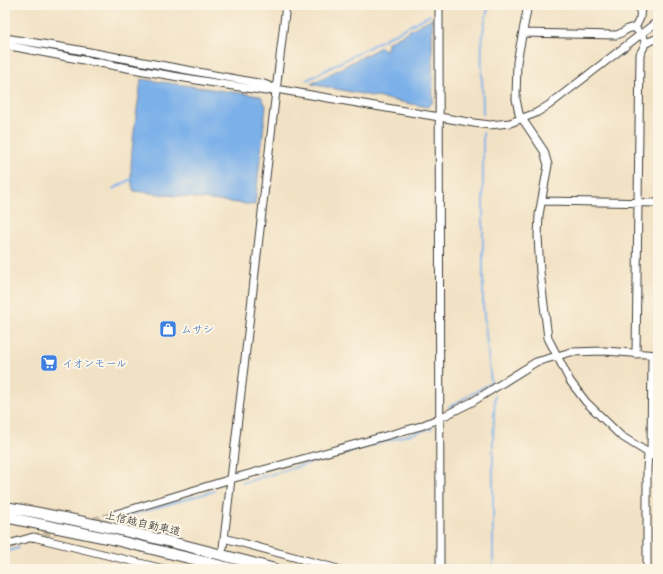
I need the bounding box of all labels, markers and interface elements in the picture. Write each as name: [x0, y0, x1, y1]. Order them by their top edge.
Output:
shop icon: ムサシ: [158, 319, 178, 339]
place label: ムサシ: [181, 320, 214, 337]
supermarket icon: イオンモール: [39, 353, 59, 373]
place label: イオンモール: [62, 354, 127, 371]
street label: 上信越自動車道: [104, 506, 183, 539]

